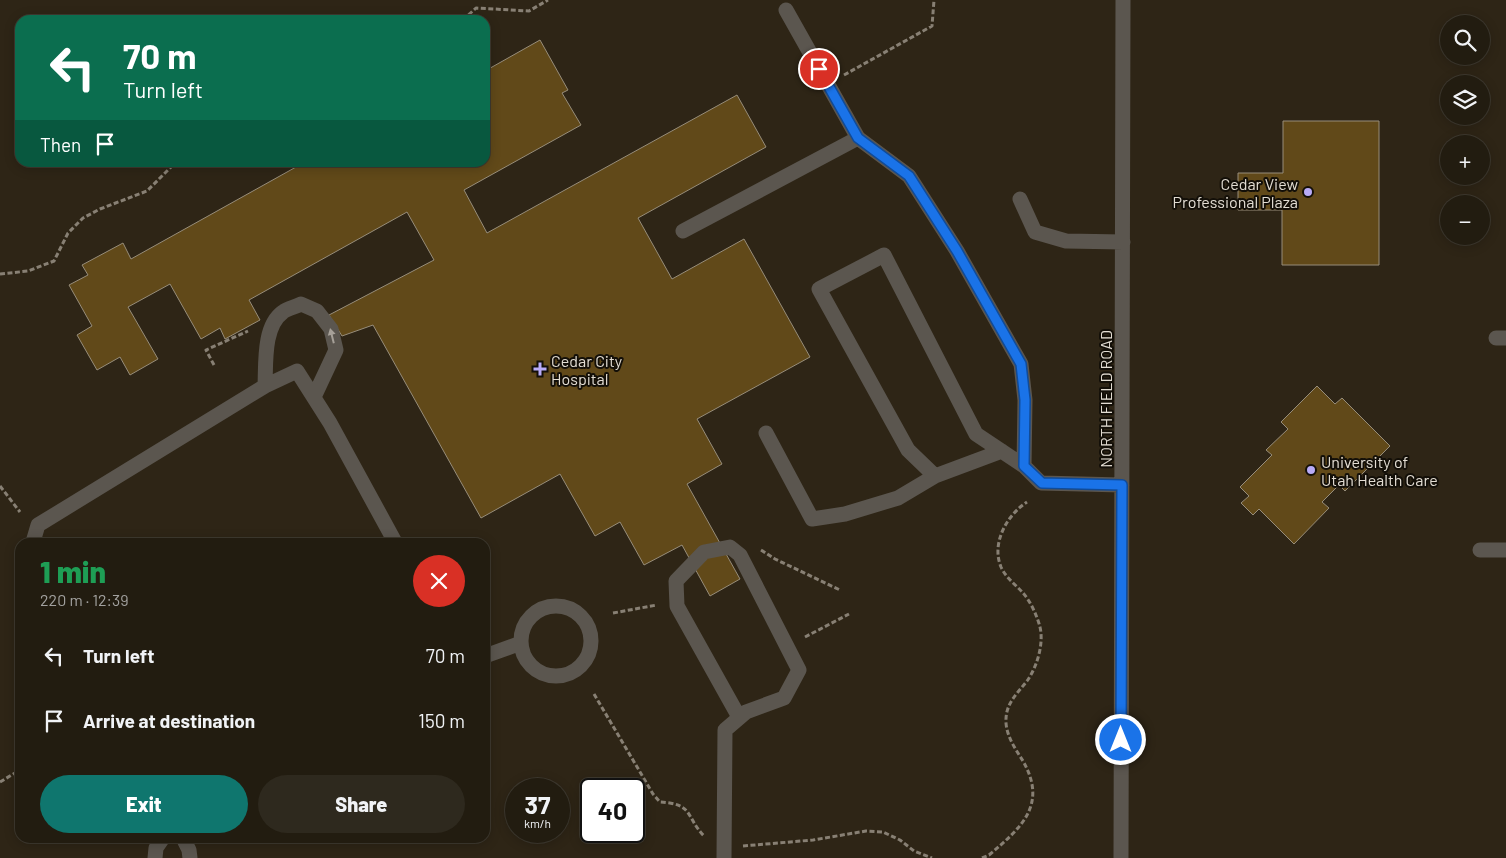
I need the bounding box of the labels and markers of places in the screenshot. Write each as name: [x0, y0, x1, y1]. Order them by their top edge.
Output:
pin: [798, 48, 840, 90]
place label: Cedar View Professional Plaza: [1173, 174, 1298, 211]
marker: Cedar View Professional Plaza: [1302, 186, 1314, 198]
place label: Cedar City Hospital: [551, 351, 623, 388]
marker: Cedar City Hospital: [533, 362, 547, 376]
place label: University of Utah Health Care: [1321, 452, 1438, 489]
marker: University of Utah Health Care: [1305, 464, 1317, 476]

